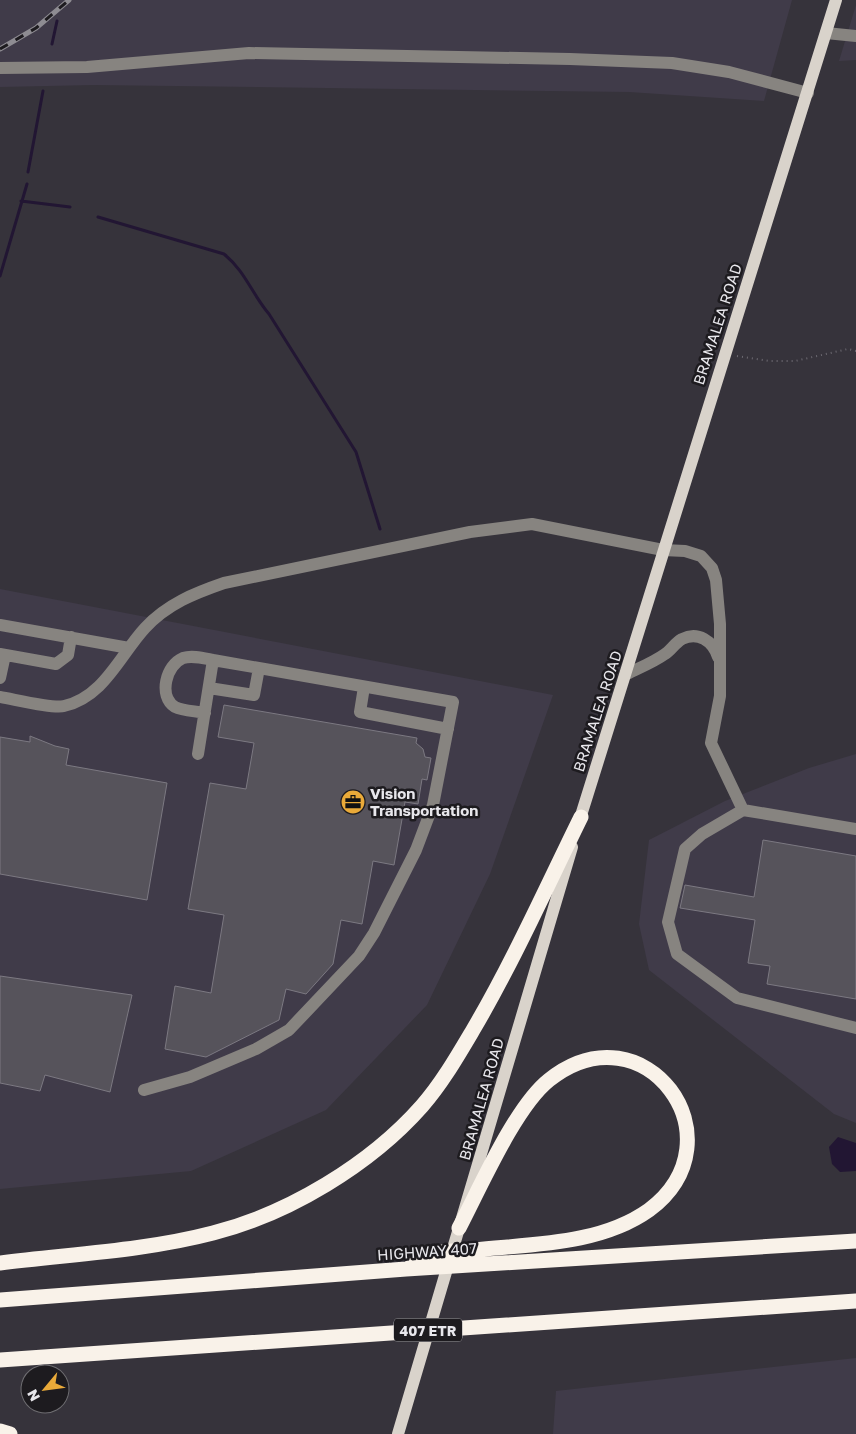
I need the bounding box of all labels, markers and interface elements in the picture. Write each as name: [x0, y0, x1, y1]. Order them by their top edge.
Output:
street label: BRAMALEA ROAD: [689, 261, 745, 387]
street label: BRAMALEA ROAD: [569, 648, 625, 774]
place label: Vision Transportation: [370, 784, 478, 819]
office icon: Vision Transportation: [340, 789, 366, 815]
street label: BRAMALEA ROAD: [455, 1036, 507, 1162]
street label: HIGHWAY 407: [377, 1239, 477, 1263]
road number: 407 ETR: [394, 1318, 462, 1342]
north arrow: [20, 1364, 70, 1414]
text: N: [23, 1387, 43, 1404]

